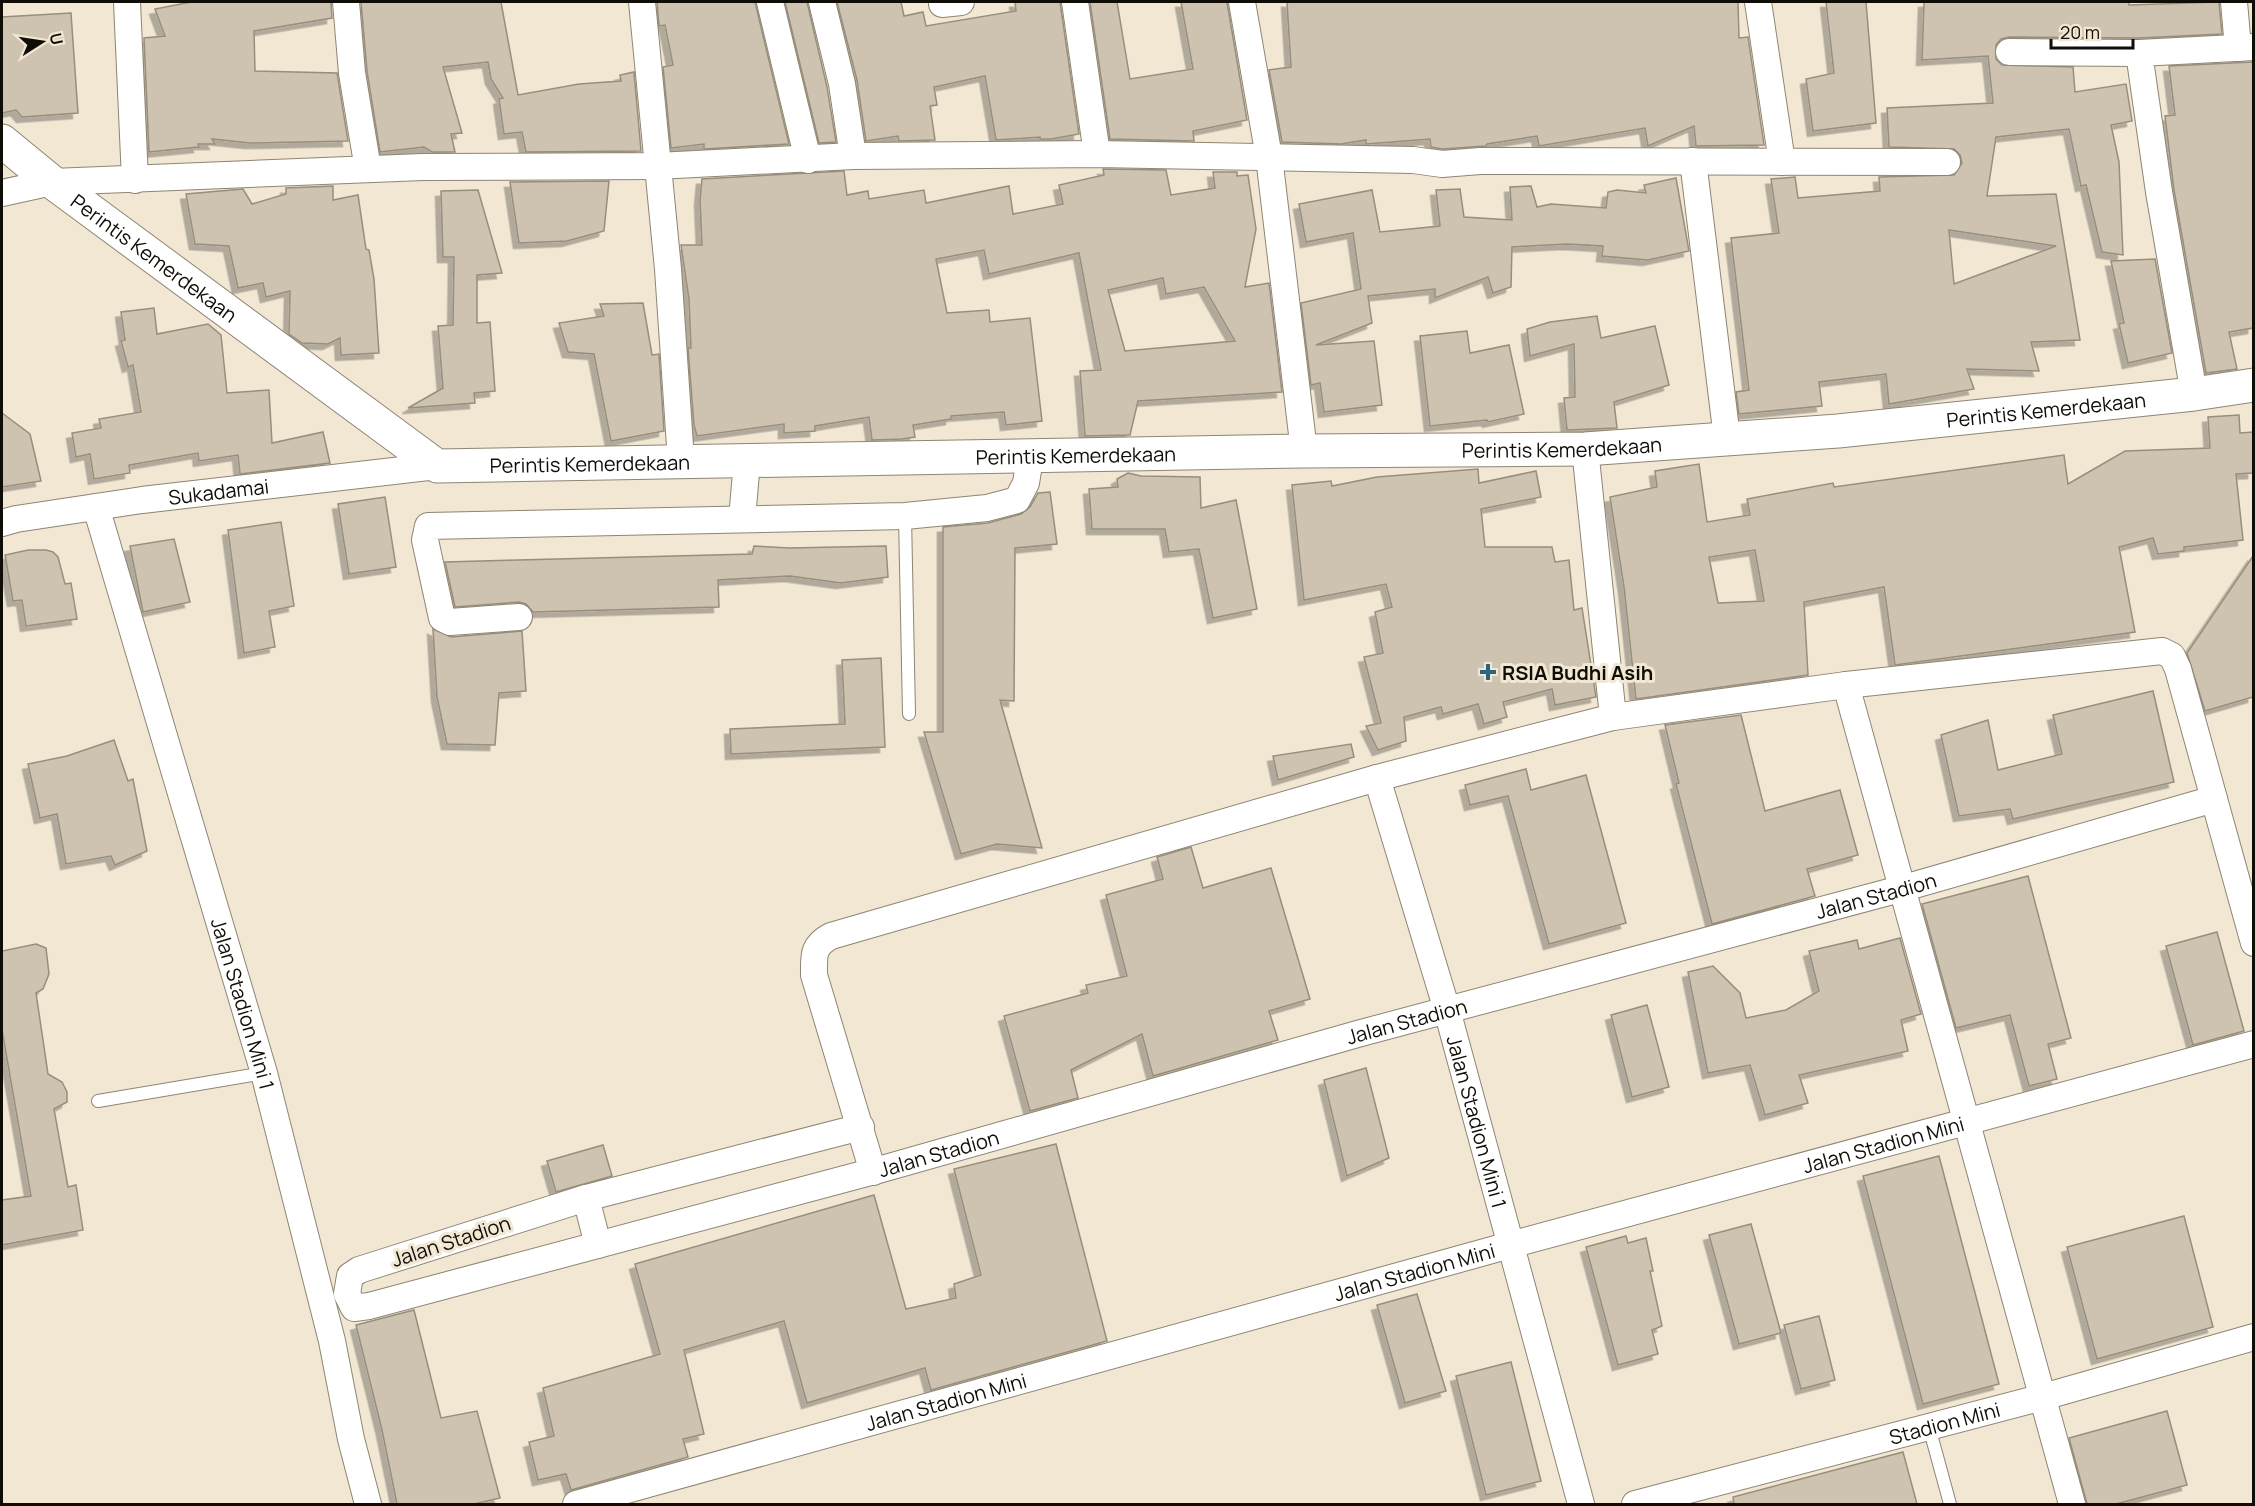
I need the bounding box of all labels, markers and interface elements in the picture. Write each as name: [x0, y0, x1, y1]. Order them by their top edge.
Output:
north arrow: [12, 12, 72, 72]
scale bar: [2051, 12, 2134, 50]
text: 20 m: [2060, 20, 2100, 44]
text: U: [45, 31, 69, 47]
street label: Perintis Kemerdekaan: [66, 187, 243, 328]
street label: Perintis Kemerdekaan: [1945, 386, 2147, 433]
street label: Perintis Kemerdekaan: [1461, 430, 1663, 463]
street label: Perintis Kemerdekaan: [975, 440, 1176, 470]
street label: Perintis Kemerdekaan: [489, 448, 690, 479]
street label: Sukadamai: [167, 472, 270, 510]
place label: RSIA Budhi Asih: [1502, 659, 1653, 686]
marker: RSIA Budhi Asih: [1479, 663, 1497, 681]
street label: Jalan Stadion: [1813, 866, 1939, 924]
street label: Jalan Stadion Mini 1: [205, 915, 281, 1092]
street label: Jalan Stadion: [1343, 992, 1470, 1050]
street label: Jalan Stadion Mini 1: [1441, 1032, 1514, 1211]
street label: Jalan Stadion Mini: [1800, 1109, 1967, 1179]
street label: Jalan Stadion: [876, 1123, 1002, 1183]
street label: Jalan Stadion: [388, 1209, 514, 1273]
street label: Jalan Stadion Mini: [1331, 1236, 1498, 1307]
street label: Jalan Stadion Mini: [862, 1366, 1030, 1437]
street label: Stadion Mini: [1886, 1395, 2003, 1450]

